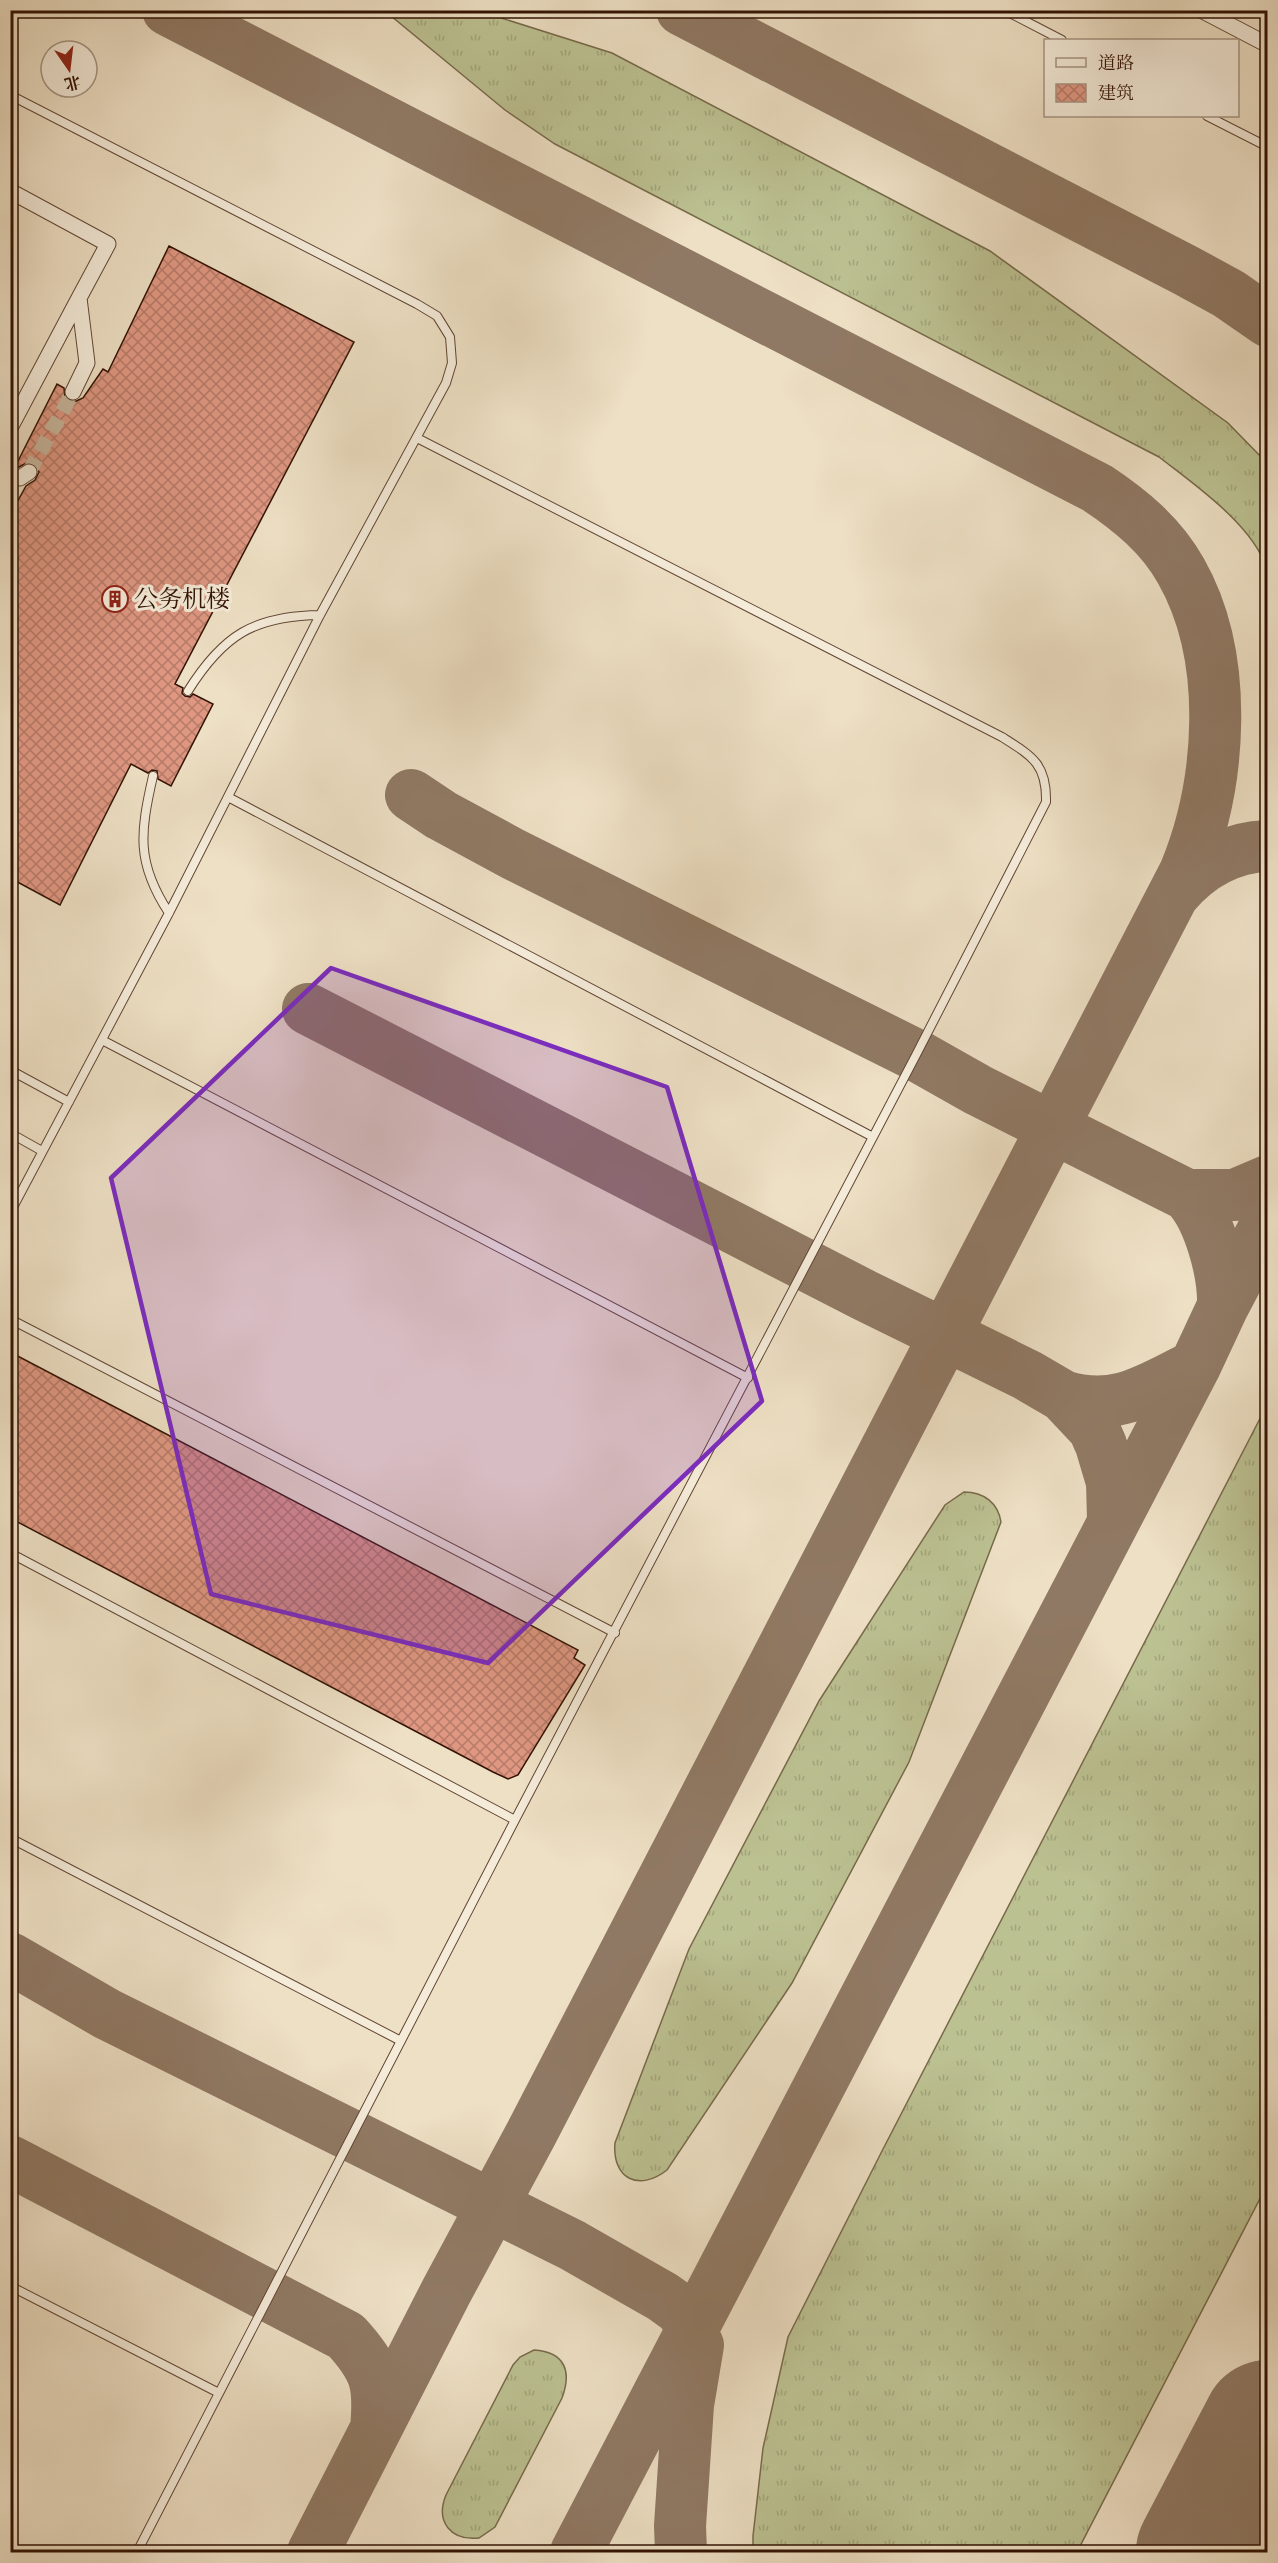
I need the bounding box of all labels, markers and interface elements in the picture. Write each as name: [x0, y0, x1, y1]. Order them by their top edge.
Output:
north arrow: [39, 39, 99, 99]
legend: [1044, 39, 1239, 117]
text: 道路: [1098, 51, 1134, 75]
text: 北: [62, 70, 83, 95]
text: 建筑: [1098, 81, 1134, 105]
place label: 公务机楼: [134, 583, 230, 615]
building icon: 公务机楼: [100, 584, 130, 614]

